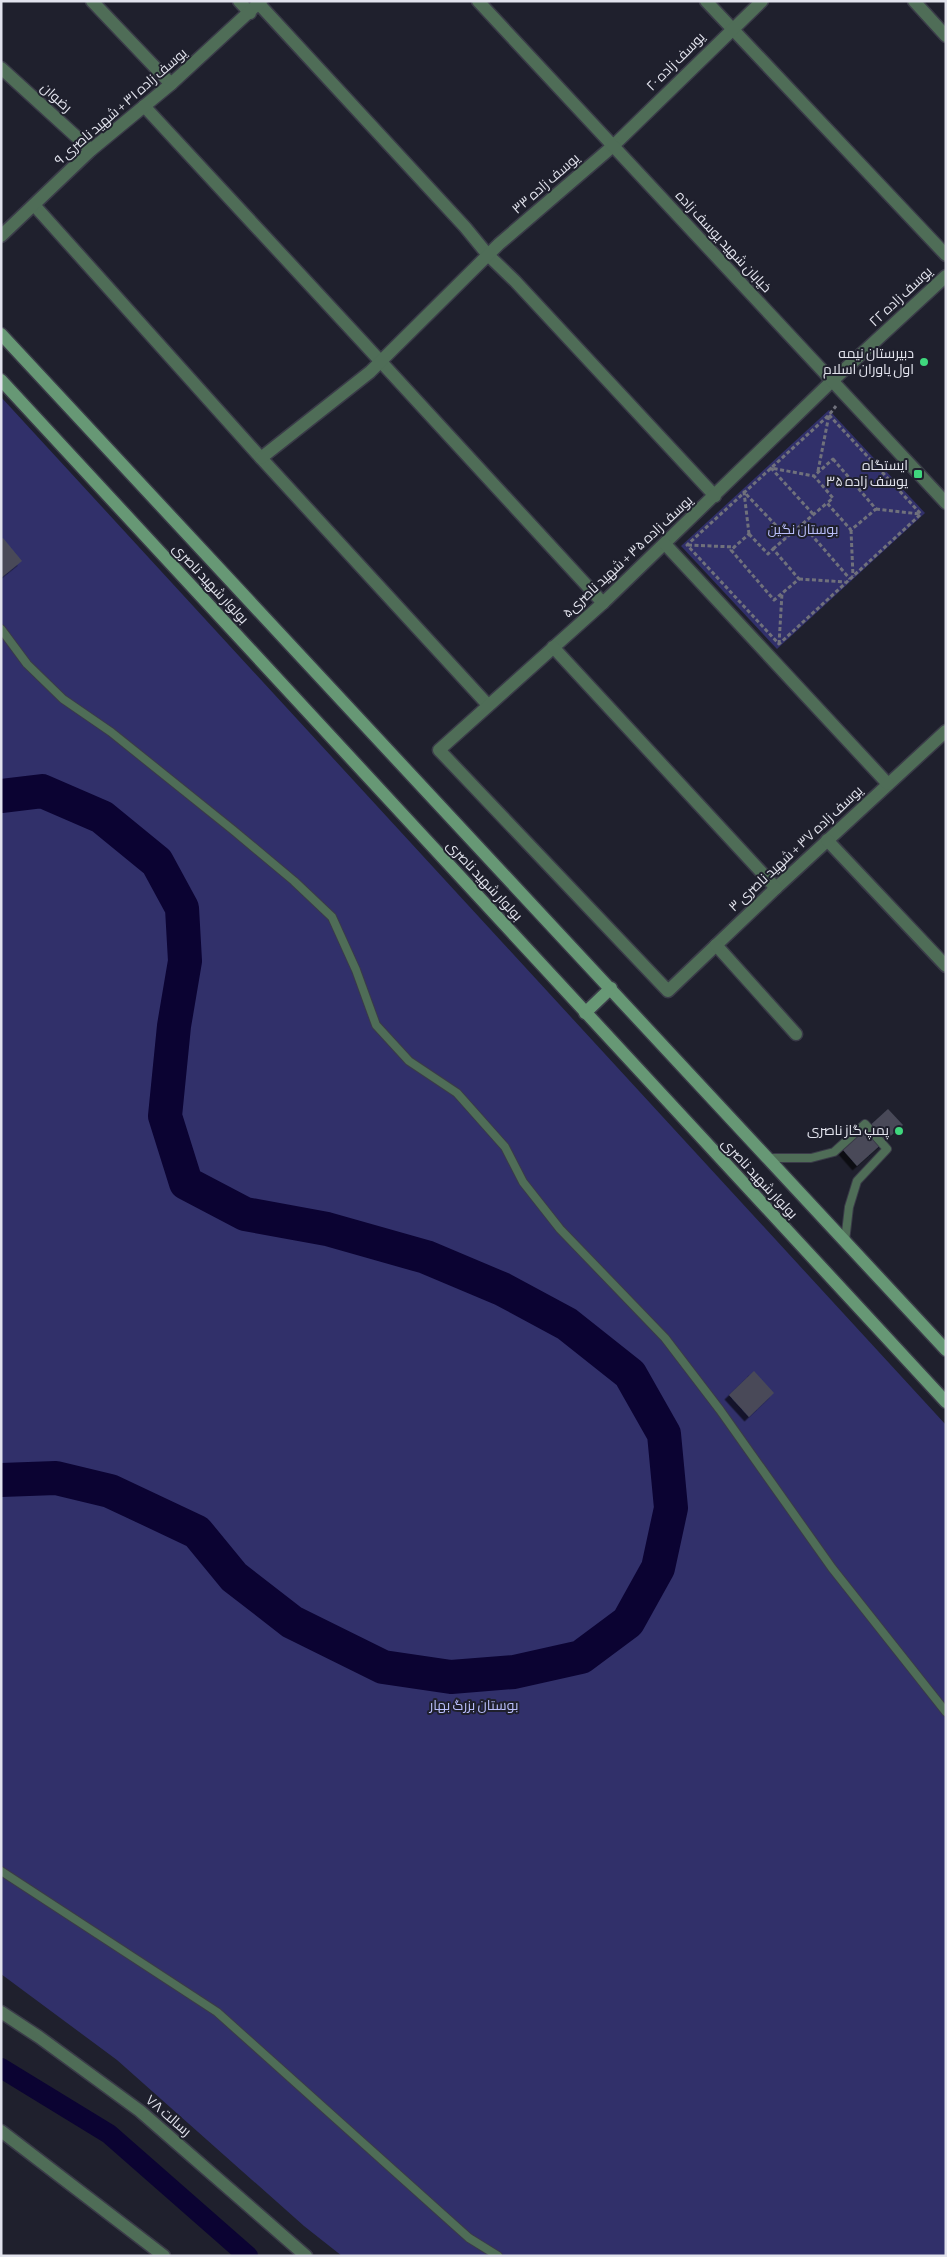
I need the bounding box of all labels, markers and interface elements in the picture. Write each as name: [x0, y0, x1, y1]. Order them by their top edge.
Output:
street label: یوسف زاده ۲۰: [644, 30, 708, 94]
street label: یوسف زاده ۳۱ + شهید ناصری ۹: [52, 46, 190, 168]
street label: رضوان: [38, 81, 74, 115]
street label: یوسف زاده ۳۳: [510, 151, 583, 217]
street label: خیابان شهید یوسف زاده: [672, 189, 774, 295]
street label: یوسف زاده ۲۲: [867, 264, 935, 329]
place label: دبیرستان نیمه اول یاوران اسلام: [823, 347, 914, 379]
marker: دبیرستان نیمه اول یاوران اسلام: [918, 356, 930, 368]
place label: ایستگاه یوسف زاده ۳۵: [826, 459, 908, 489]
marker: ایستگاه یوسف زاده ۳۵: [912, 468, 924, 480]
street label: یوسف زاده ۳۵ + شهید ناصری۵: [560, 493, 696, 621]
park label: بوستان نگین: [768, 523, 838, 537]
street label: بولوار شهید ناصری: [169, 541, 251, 627]
street label: یوسف زاده ۳۷ + شهید ناصری ۳: [727, 783, 866, 914]
street label: بولوار شهید ناصری: [443, 838, 525, 924]
place label: پمپ گاز ناصری: [807, 1124, 889, 1140]
marker: پمپ گاز ناصری: [893, 1125, 905, 1137]
street label: بولوار شهید ناصری: [718, 1136, 800, 1222]
park label: بوستان بزرگ بهار: [429, 1699, 518, 1713]
street label: رسالت ۷۸: [143, 2093, 193, 2139]

